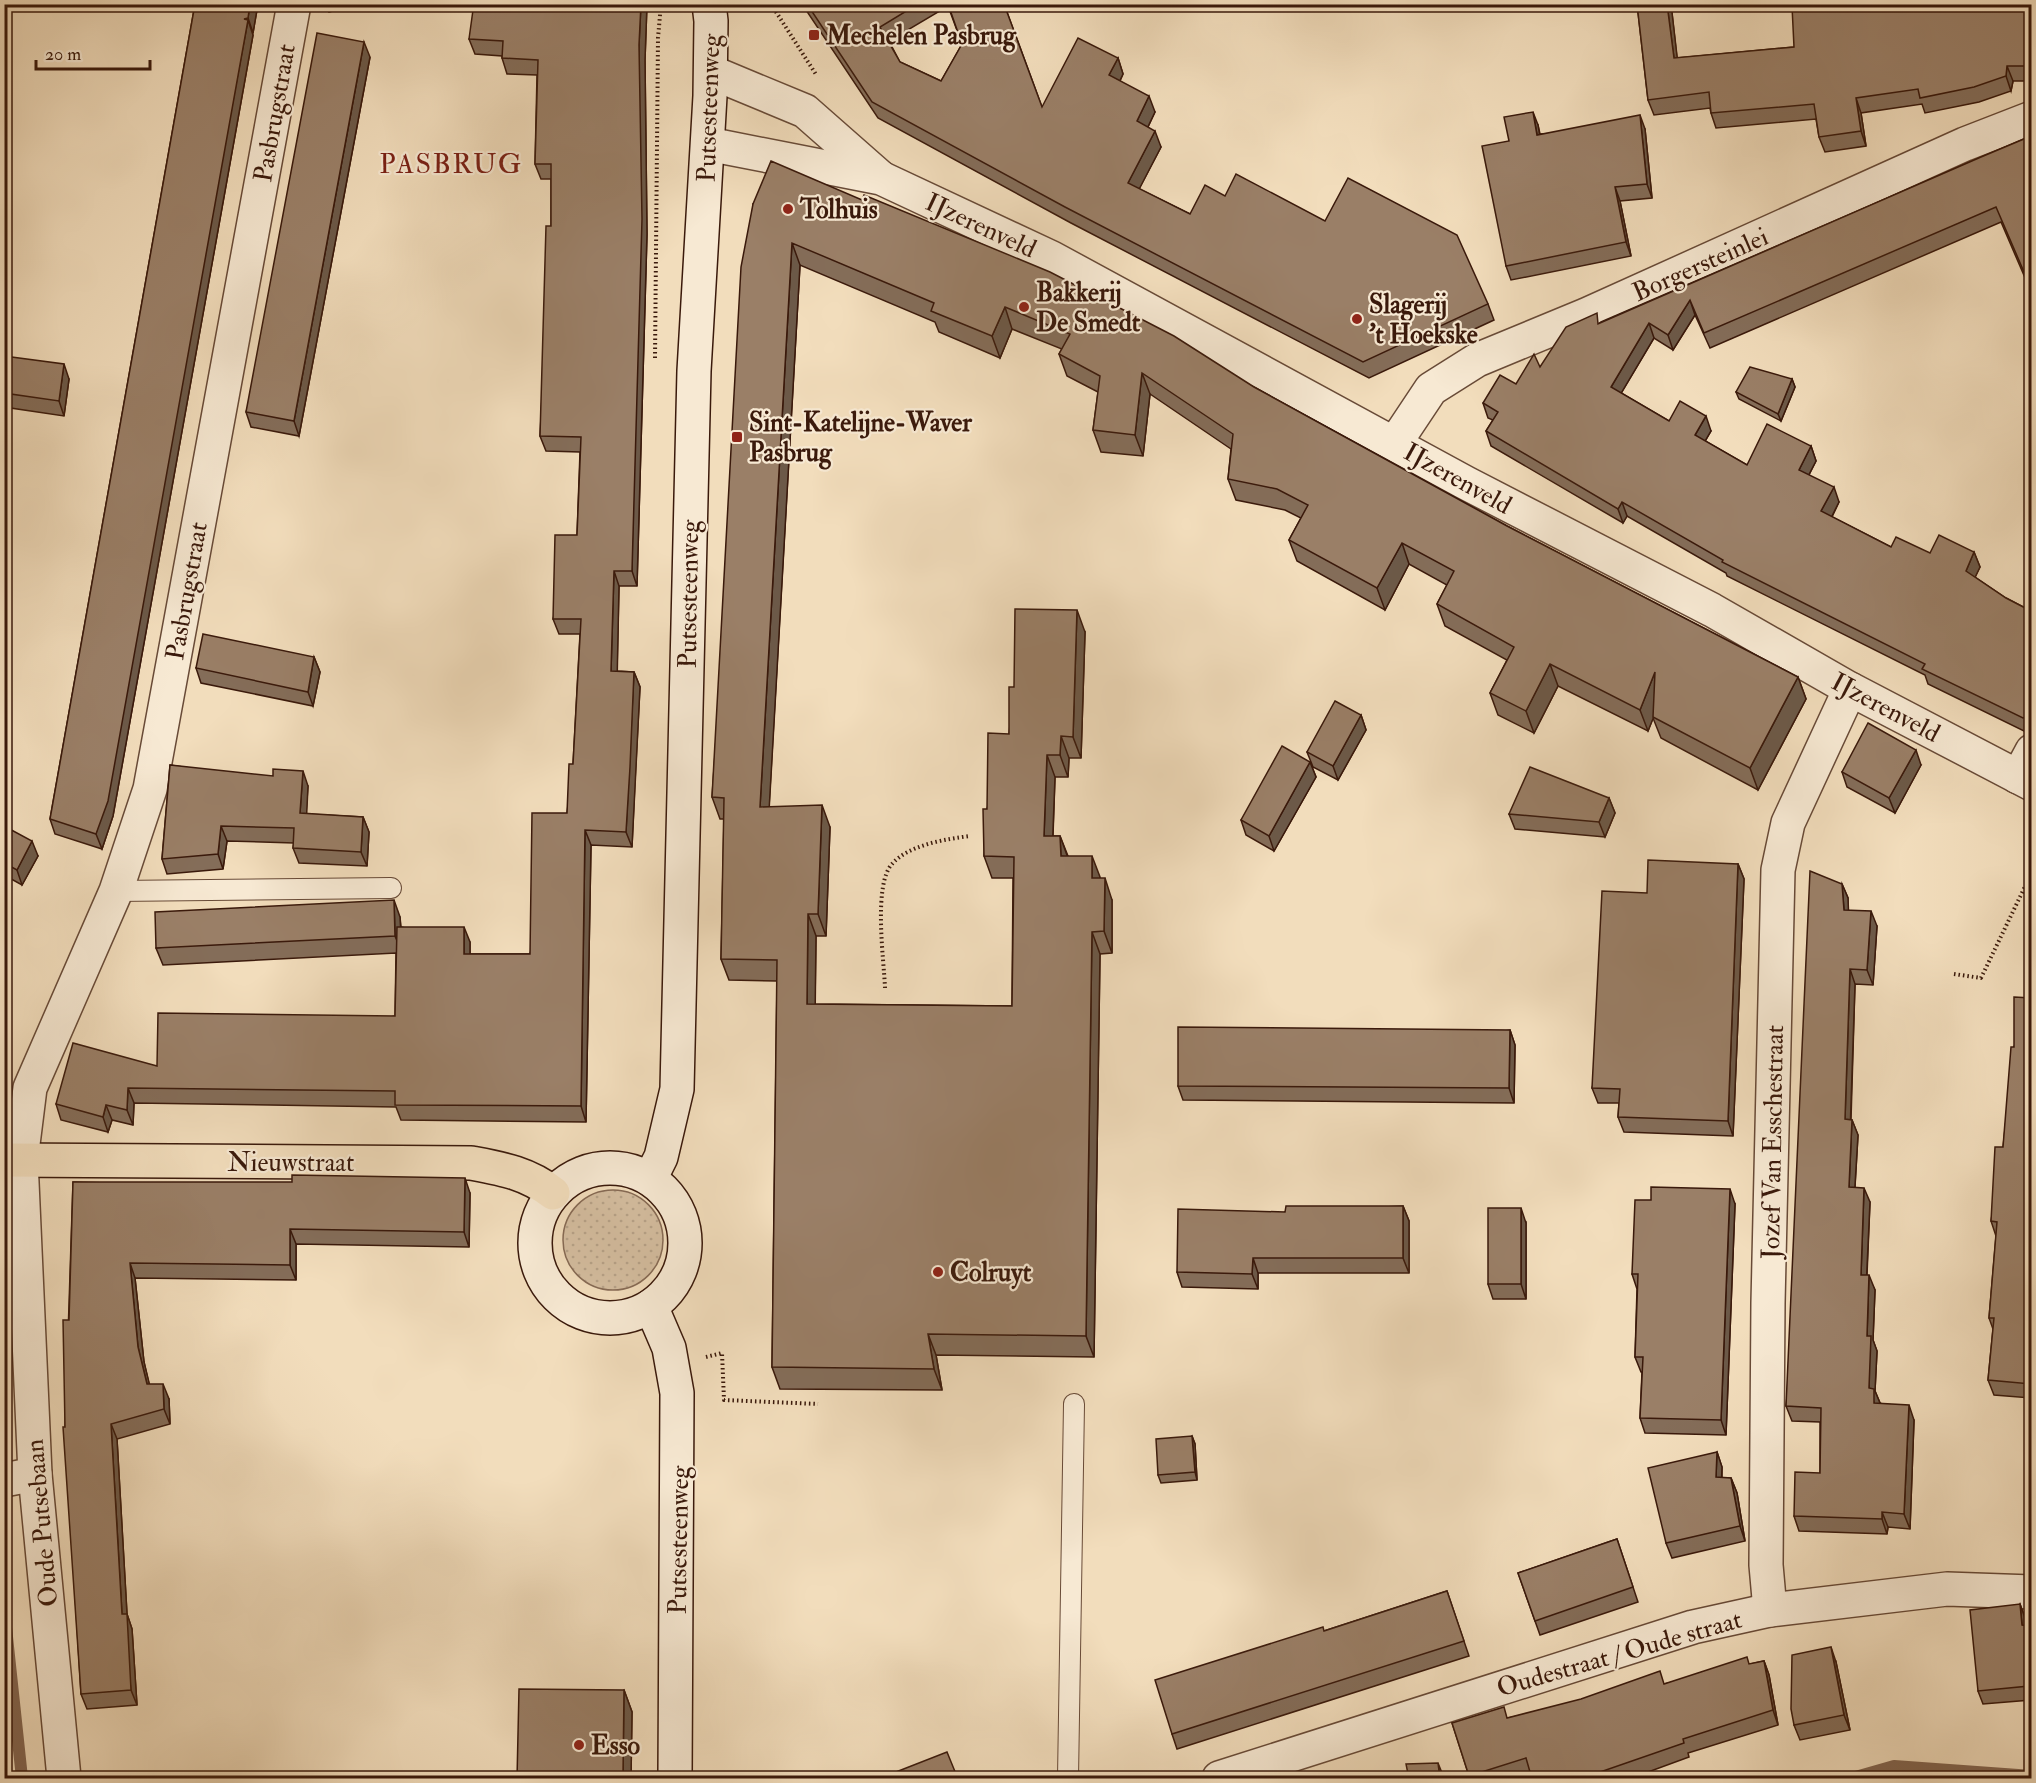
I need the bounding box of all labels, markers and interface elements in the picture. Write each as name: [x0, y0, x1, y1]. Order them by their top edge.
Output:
place label: Mechelen Pasbrug: [825, 20, 1017, 53]
marker: Mechelen Pasbrug: [807, 28, 821, 42]
street label: Putsesteenweg: [690, 32, 728, 183]
scale bar: [36, 33, 150, 71]
street label: Pasbrugstraat: [247, 42, 303, 185]
text: 20 m: [45, 43, 81, 66]
district label: PASBRUG: [379, 147, 523, 182]
street label: IJzerenveld: [920, 186, 1041, 266]
place label: Tolhuis: [799, 194, 878, 226]
marker: Tolhuis: [781, 202, 795, 216]
street label: Borgersteinlei: [1627, 221, 1773, 309]
place label: Bakkerij De Smedt: [1036, 277, 1141, 339]
place label: Slagerij 't Hoekske: [1369, 289, 1478, 351]
marker: Bakkerij De Smedt: [1017, 300, 1031, 314]
marker: Slagerij 't Hoekske: [1350, 312, 1364, 326]
place label: Sint-Katelijne-Waver Pasbrug: [749, 407, 972, 470]
marker: Sint-Katelijne-Waver Pasbrug: [730, 430, 744, 444]
street label: IJzerenveld: [1398, 436, 1517, 522]
street label: Putsesteenweg: [672, 518, 706, 669]
street label: Pasbrugstraat: [159, 520, 215, 663]
street label: IJzerenveld: [1826, 666, 1946, 750]
street label: Jozef Van Esschestraat: [1755, 1025, 1791, 1260]
street label: Nieuwstraat: [228, 1147, 354, 1179]
place label: Colruyt: [950, 1257, 1032, 1290]
marker: Colruyt: [931, 1265, 945, 1279]
street label: Oude Putsebaan: [19, 1438, 65, 1608]
street label: Putsesteenweg: [662, 1464, 696, 1615]
street label: Oudestraat / Oude straat: [1493, 1604, 1745, 1704]
place label: Esso: [591, 1730, 641, 1762]
marker: Esso: [572, 1738, 586, 1752]

